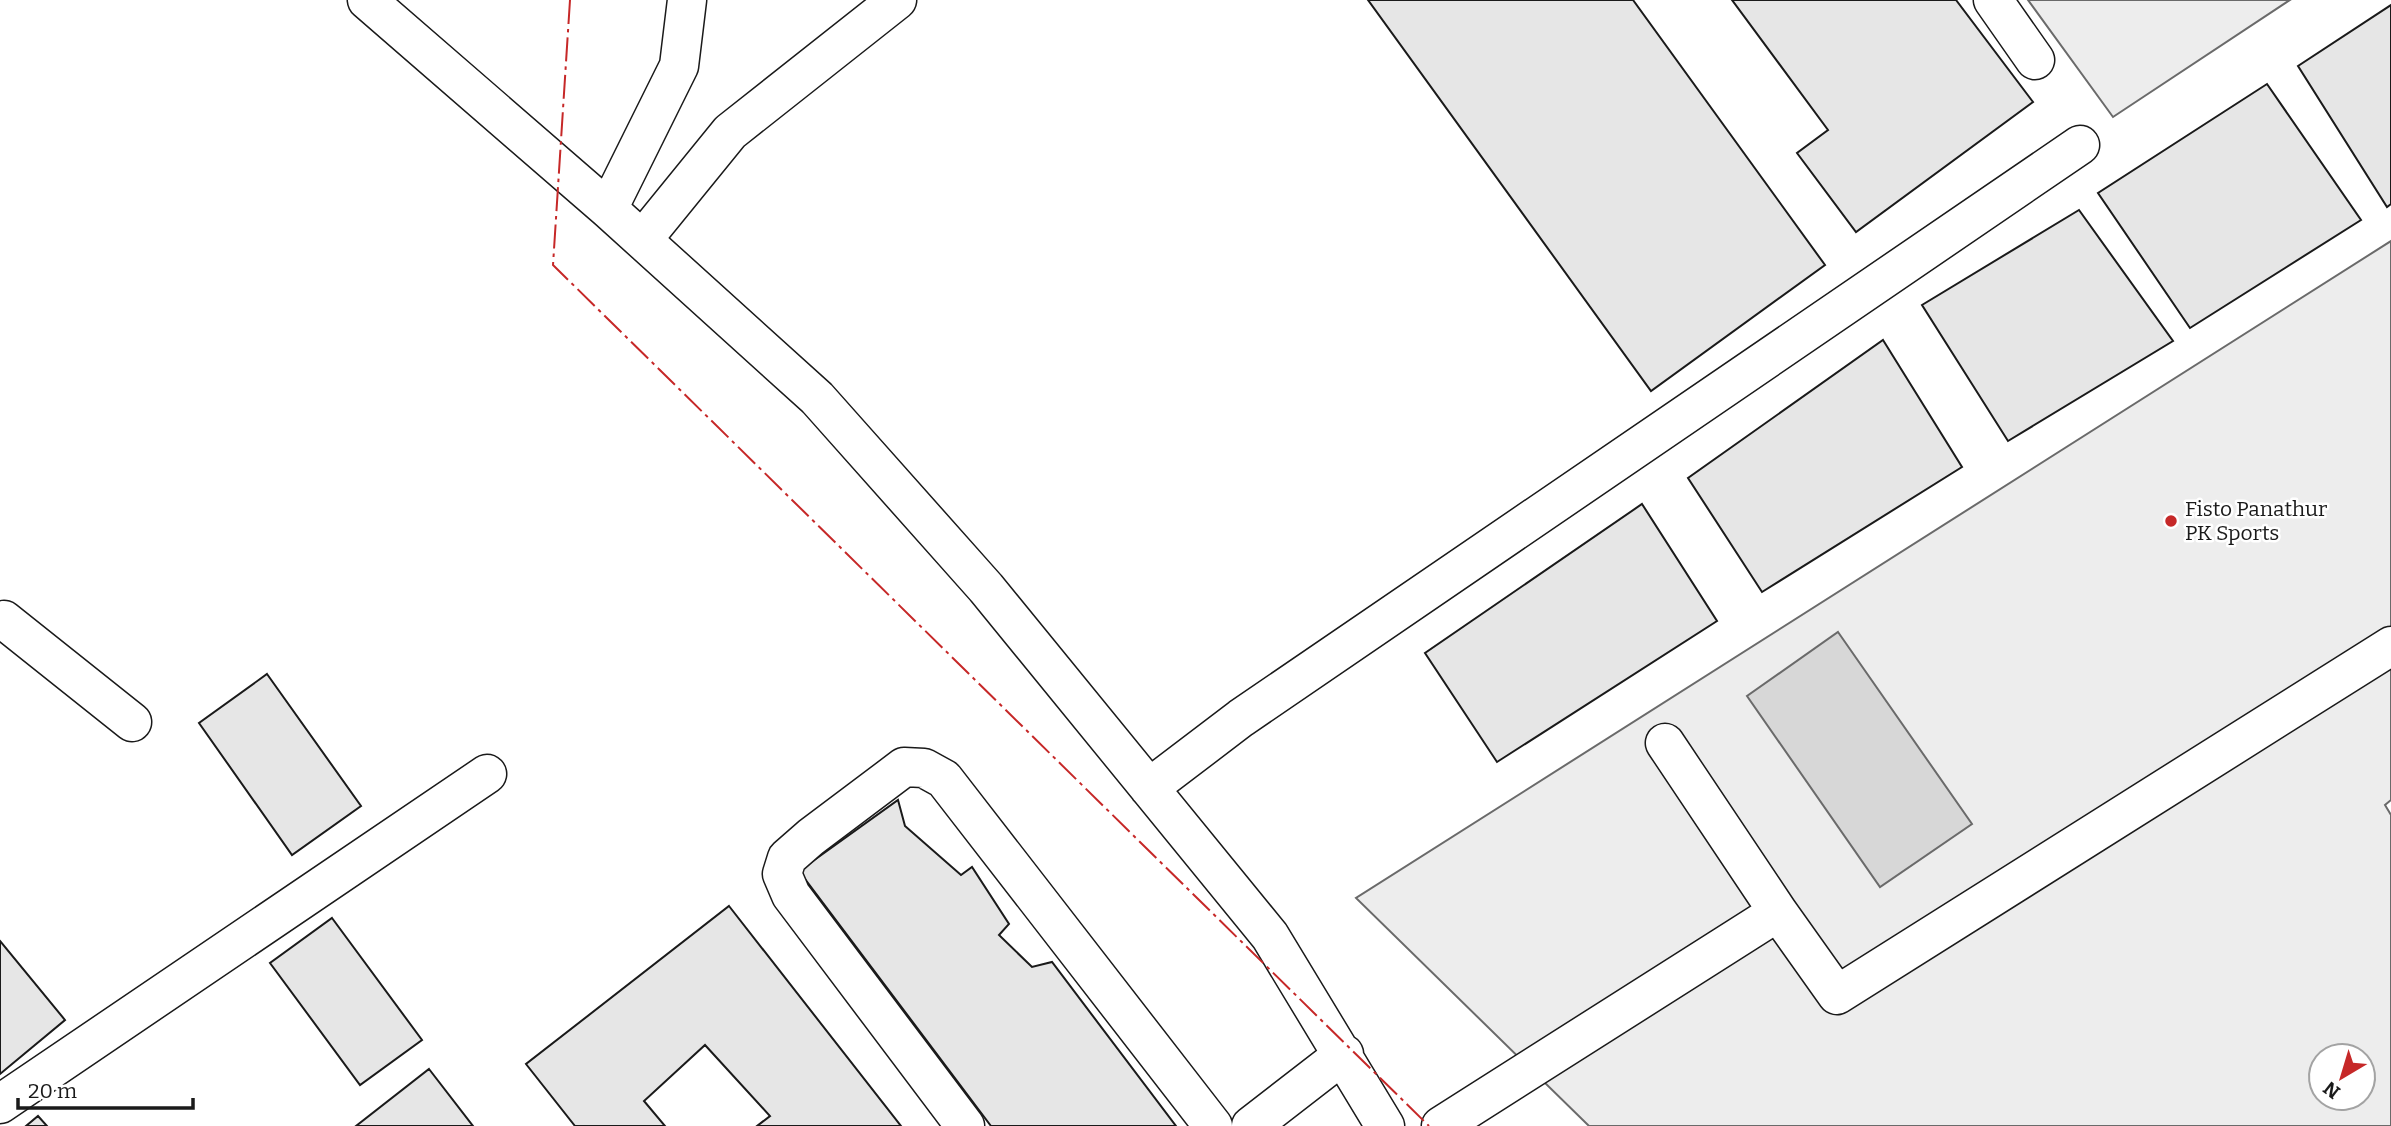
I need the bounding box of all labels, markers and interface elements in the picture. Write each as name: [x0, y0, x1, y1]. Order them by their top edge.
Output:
place label: Fisto Panathur PK Sports: [2185, 496, 2327, 546]
marker: Fisto Panathur PK Sports: [2163, 513, 2179, 529]
north arrow: [2307, 1042, 2377, 1112]
scale bar: [18, 1066, 192, 1110]
text: N: [2319, 1076, 2345, 1104]
text: 20 m: [28, 1078, 77, 1104]

